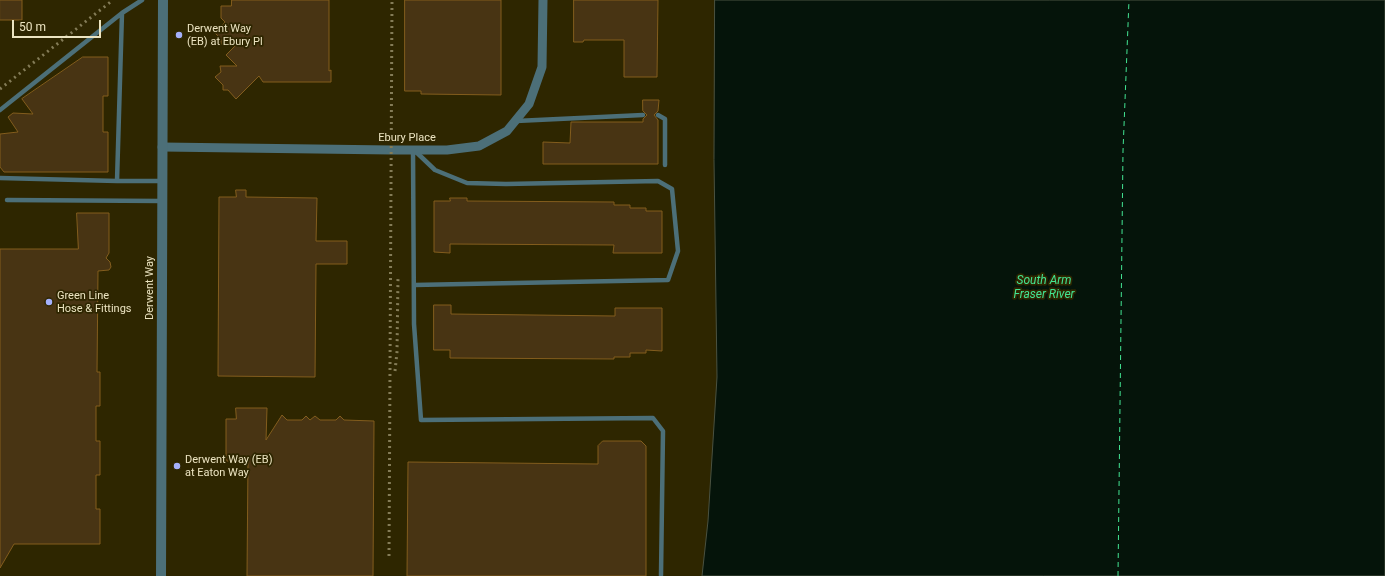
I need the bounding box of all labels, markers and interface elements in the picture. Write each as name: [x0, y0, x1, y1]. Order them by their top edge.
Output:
scale bar: [14, 12, 103, 38]
text: 50 m: [19, 20, 46, 34]
place label: Derwent Way (EB) at Ebury Pl: [187, 22, 263, 48]
marker: Derwent Way (EB) at Ebury Pl: [174, 30, 184, 40]
street label: Ebury Place: [378, 131, 436, 145]
street label: Derwent Way: [143, 256, 157, 320]
water label: South Arm Fraser River: [1013, 274, 1075, 302]
place label: Green Line Hose & Fittings: [57, 289, 131, 315]
marker: Green Line Hose & Fittings: [44, 297, 54, 307]
place label: Derwent Way (EB) at Eaton Way: [185, 453, 272, 479]
marker: Derwent Way (EB) at Eaton Way: [172, 461, 182, 471]

